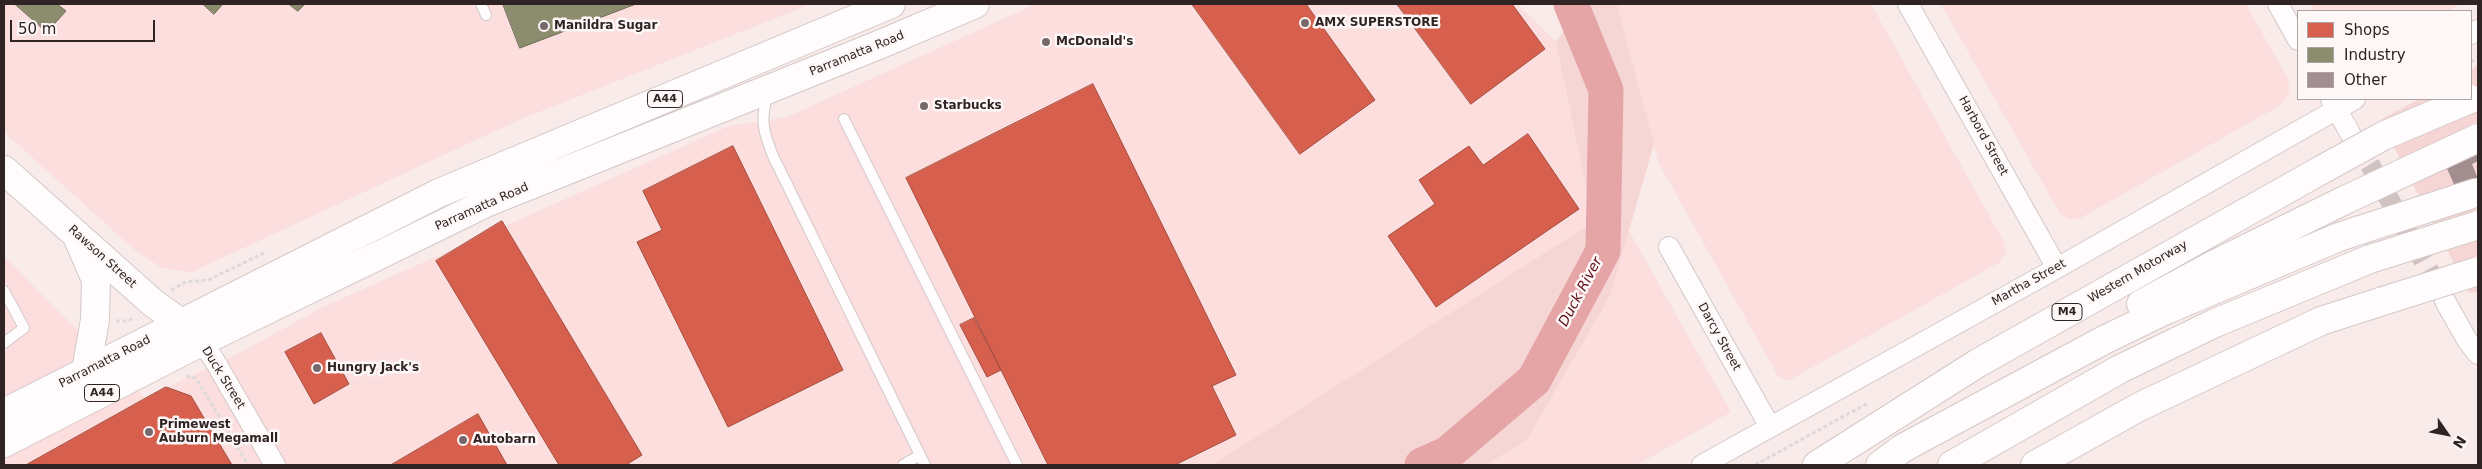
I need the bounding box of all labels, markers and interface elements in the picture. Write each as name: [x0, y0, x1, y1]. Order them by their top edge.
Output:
scale bar: [12, 10, 158, 42]
legend: [2297, 10, 2472, 100]
place label: AMX SUPERSTORE: [1315, 16, 1439, 30]
marker: AMX SUPERSTORE: [1299, 17, 1311, 29]
place label: Manildra Sugar: [554, 19, 657, 33]
text: 50 m: [18, 20, 56, 38]
marker: Manildra Sugar: [538, 20, 550, 32]
text: Shops: [2344, 21, 2390, 39]
street label: Parramatta Road: [808, 28, 906, 80]
place label: McDonald's: [1056, 35, 1133, 49]
marker: McDonald's: [1040, 36, 1052, 48]
text: Industry: [2344, 46, 2406, 64]
text: Other: [2344, 71, 2387, 89]
road number: A44: [648, 90, 682, 108]
street label: Harbord Street: [1955, 94, 2011, 178]
place label: Starbucks: [934, 99, 1002, 113]
marker: Starbucks: [918, 100, 930, 112]
street label: Parramatta Road: [433, 180, 531, 234]
street label: Rawson Street: [65, 223, 139, 291]
street label: Western Motorway: [2086, 238, 2190, 306]
water label: Duck River: [1556, 254, 1606, 330]
street label: Martha Street: [1989, 257, 2069, 309]
street label: Darcy Street: [1694, 301, 1744, 373]
road number: M4: [2052, 304, 2082, 320]
street label: Parramatta Road: [57, 333, 153, 391]
street label: Duck Street: [198, 344, 248, 412]
place label: Hungry Jack's: [327, 361, 419, 375]
marker: Hungry Jack's: [311, 362, 323, 374]
road number: A44: [84, 384, 120, 402]
north arrow: [2422, 409, 2472, 459]
place label: Primewest Auburn Megamall: [159, 418, 278, 446]
marker: Primewest Auburn Megamall: [143, 426, 155, 438]
place label: Autobarn: [473, 433, 536, 447]
text: N: [2450, 433, 2469, 451]
marker: Autobarn: [457, 434, 469, 446]

